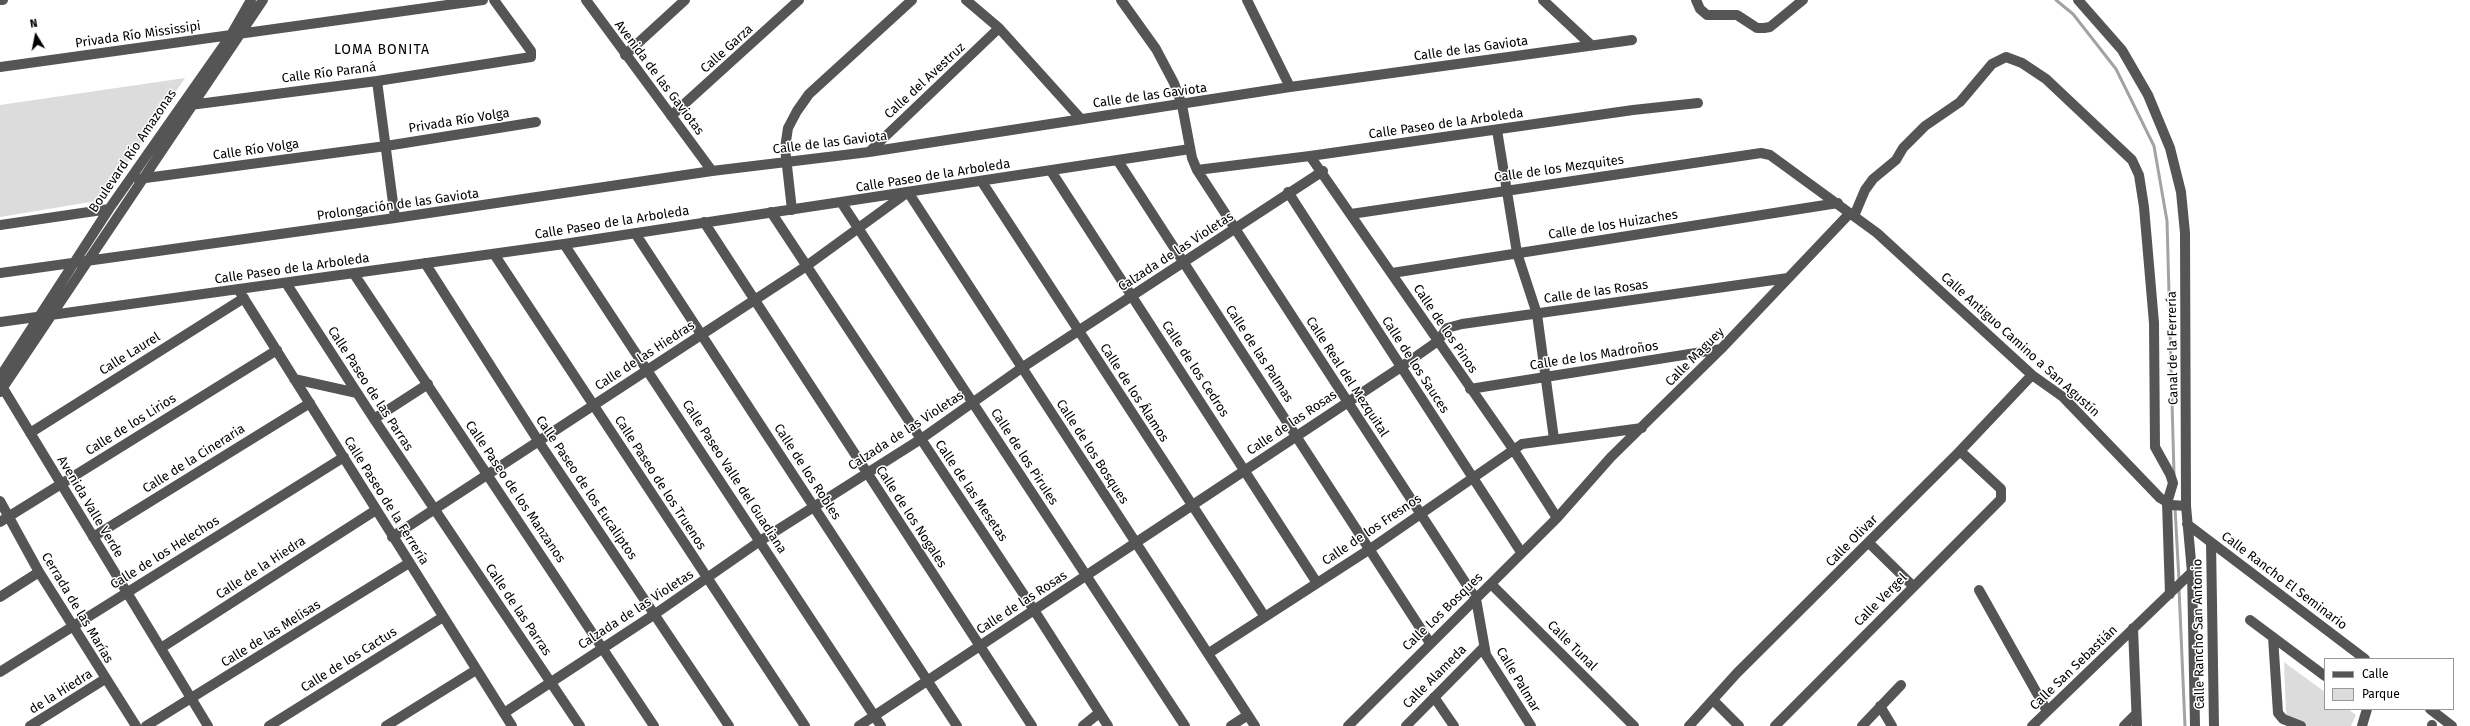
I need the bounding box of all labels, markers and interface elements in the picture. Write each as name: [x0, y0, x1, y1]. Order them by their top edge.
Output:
north arrow: [16, 16, 56, 56]
text: N: [29, 17, 39, 31]
street label: Privada Río Mississipi: [74, 18, 202, 52]
street label: Avenida de las Gaviotas: [611, 18, 707, 138]
street label: Calle Garza: [698, 21, 756, 77]
street label: Calle de las Gaviota: [1413, 33, 1529, 65]
street label: Calle del Avestruz: [882, 40, 968, 122]
district label: LOMA BONITA: [334, 42, 430, 58]
street label: Calle Río Paraná: [281, 59, 377, 87]
street label: Calle de las Gaviota: [1092, 80, 1208, 112]
street label: Boulevard Río Amazonas: [86, 87, 180, 215]
street label: Privada Río Volga: [407, 105, 511, 137]
street label: Calle Paseo de la Arboleda: [1368, 105, 1524, 143]
street label: Calle de las Gaviota: [772, 128, 888, 158]
street label: Calle Río Volga: [212, 136, 300, 164]
street label: Calle de los Mezquites: [1493, 152, 1625, 186]
street label: Calle Paseo de la Arboleda: [855, 156, 1011, 196]
street label: Prolongación de las Gaviota: [316, 186, 480, 224]
street label: Calle Paseo de la Arboleda: [534, 203, 690, 243]
street label: Calle de los Huizaches: [1547, 207, 1679, 243]
street label: Calzada de las Violetas: [1115, 209, 1237, 295]
street label: Calle Paseo de la Arboleda: [214, 250, 370, 288]
street label: Calle Antiguo Camino a San Agustín: [1938, 270, 2102, 420]
street label: Calle de las Rosas: [1543, 277, 1649, 307]
street label: Calle de los Pinos: [1410, 282, 1480, 376]
street label: Canal de la Ferrería: [2164, 291, 2182, 405]
street label: Calle de las Palmas: [1222, 303, 1296, 405]
street label: Calle Real del Mezquital: [1302, 314, 1392, 440]
street label: Calle de los Sauces: [1378, 314, 1452, 416]
street label: Calle de las Hiedras: [592, 318, 698, 394]
street label: Calle de los Cedros: [1158, 318, 1232, 420]
street label: Calle Paseo de las Parras: [324, 324, 416, 454]
street label: Calle Maguey: [1662, 324, 1728, 390]
street label: Calle Laurel: [97, 329, 163, 379]
street label: Calle de los Madroños: [1529, 338, 1659, 374]
street label: Calle de los Álamos: [1096, 341, 1172, 445]
street label: Calle de las Rosas: [1244, 387, 1340, 459]
street label: Calzada de las Violetas: [845, 388, 967, 474]
street label: Calle de los Lirios: [83, 391, 179, 459]
street label: Calle Paseo Valle del Guadiana: [678, 397, 790, 557]
street label: Calle de los Bosques: [1052, 397, 1132, 507]
street label: Calle de los Pirules: [987, 406, 1061, 508]
street label: Calle Paseo de los Eucaliptos: [532, 413, 640, 563]
street label: Calle Paseo de los Truenos: [611, 413, 709, 553]
street label: Calle Paseo de los Manzanos: [462, 418, 568, 566]
street label: Calle de la Cineraria: [140, 421, 248, 497]
street label: Calle de los Robles: [770, 421, 844, 523]
street label: Calle Paseo de la Ferrería: [340, 434, 432, 568]
street label: Calle de las Mesetas: [931, 437, 1011, 545]
street label: Avenida Valle Verde: [54, 453, 126, 561]
street label: Calle de los Nogales: [872, 463, 950, 571]
street label: Calle de los Fresnos: [1319, 491, 1425, 569]
street label: Calle Olivar: [1823, 512, 1881, 570]
street label: Calle de los Helechos: [108, 513, 222, 593]
street label: Calle Rancho El Seminario: [2218, 529, 2350, 633]
street label: Calle de la Hiedra: [213, 533, 309, 603]
street label: Cerrada de las Marías: [38, 550, 116, 666]
street label: Calle Rancho San Antonio: [2190, 559, 2208, 709]
street label: Calle de las Parras: [482, 561, 554, 659]
street label: Calzada de las Violetas: [575, 567, 697, 653]
street label: Calle de las Rosas: [974, 568, 1070, 638]
street label: Calle Los Bosques: [1400, 570, 1486, 654]
street label: Calle Vergel: [1851, 570, 1911, 630]
street label: Calle de las Melisas: [218, 597, 324, 671]
street label: Calle Tunal: [1544, 618, 1600, 674]
street label: Calle San Sebastián: [2027, 622, 2121, 714]
street label: Calle de los Cactus: [298, 624, 400, 696]
street label: Calle Alameda: [1400, 642, 1470, 712]
street label: Calle Palmar: [1493, 645, 1543, 715]
legend: [2324, 658, 2454, 710]
street label: de la Hiedra: [27, 666, 95, 718]
text: Calle: [2362, 667, 2389, 681]
text: Parque: [2362, 687, 2400, 701]

